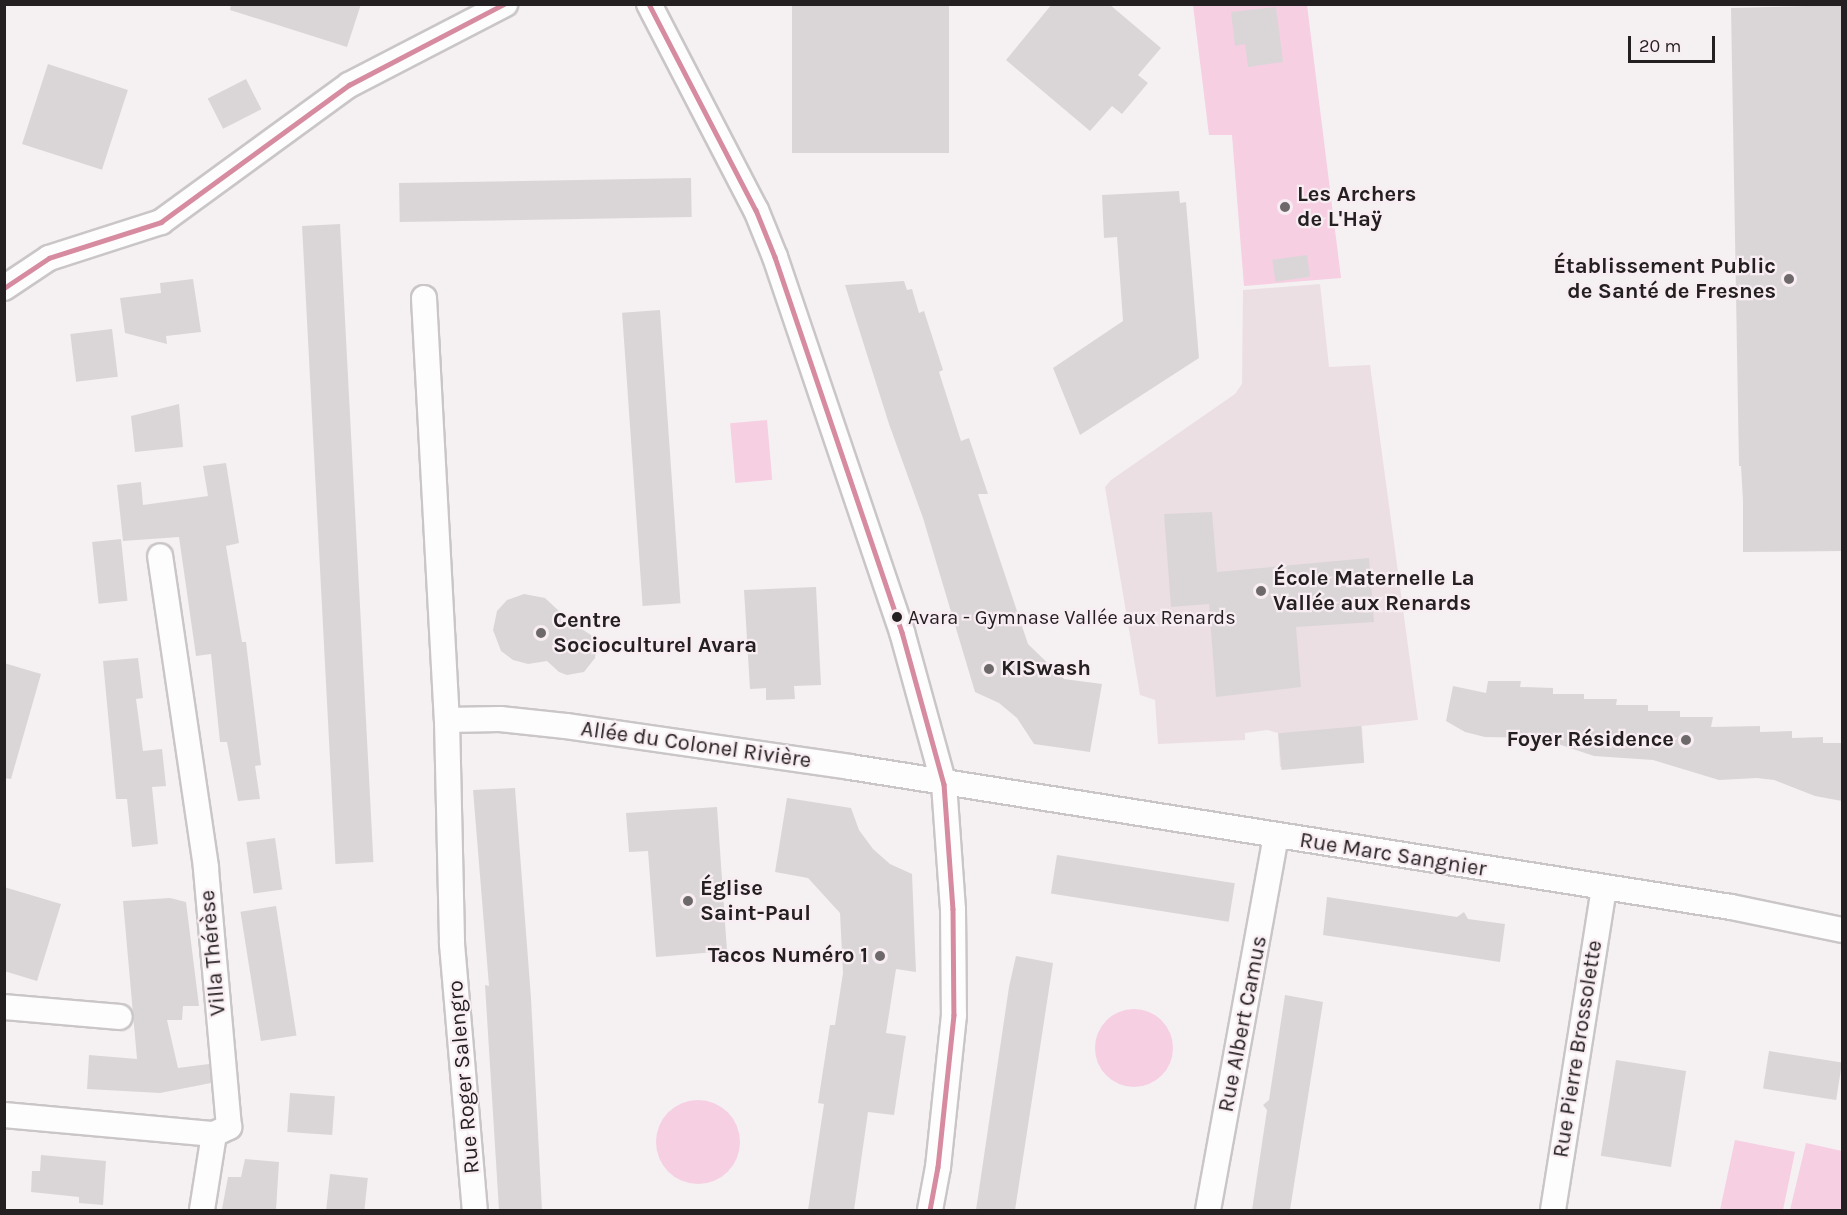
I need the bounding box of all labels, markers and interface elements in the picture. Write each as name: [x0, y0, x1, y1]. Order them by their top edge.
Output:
scale bar: [1631, 24, 1718, 62]
text: 20 m: [1639, 35, 1681, 57]
place label: Les Archers de L'Haÿ: [1297, 181, 1416, 232]
marker: Les Archers de L'Haÿ: [1278, 200, 1292, 214]
place label: Établissement Public de Santé de Fresnes: [1553, 253, 1776, 304]
marker: Établissement Public de Santé de Fresnes: [1780, 270, 1798, 288]
place label: École Maternelle La Vallée aux Renards: [1273, 565, 1475, 616]
marker: École Maternelle La Vallée aux Renards: [1254, 584, 1268, 598]
place label: Avara - Gymnase Vallée aux Renards: [908, 605, 1236, 629]
place label: Centre Socioculturel Avara: [553, 607, 757, 658]
marker: Avara - Gymnase Vallée aux Renards: [891, 611, 903, 623]
marker: Centre Socioculturel Avara: [534, 626, 548, 640]
place label: KISwash: [1001, 656, 1091, 682]
marker: KISwash: [982, 662, 996, 676]
street label: Allée du Colonel Rivière: [579, 716, 813, 774]
place label: Foyer Résidence: [1506, 727, 1674, 753]
marker: Foyer Résidence: [1679, 733, 1693, 747]
street label: Rue Marc Sangnier: [1298, 827, 1488, 883]
place label: Église Saint-Paul: [700, 875, 811, 926]
street label: Villa Thérèse: [194, 889, 232, 1017]
marker: Église Saint-Paul: [681, 894, 695, 908]
street label: Rue Albert Camus: [1213, 934, 1273, 1114]
street label: Rue Pierre Brossolette: [1548, 938, 1608, 1160]
place label: Tacos Numéro 1: [708, 943, 868, 969]
marker: Tacos Numéro 1: [873, 949, 887, 963]
street label: Rue Roger Salengro: [442, 979, 486, 1175]

